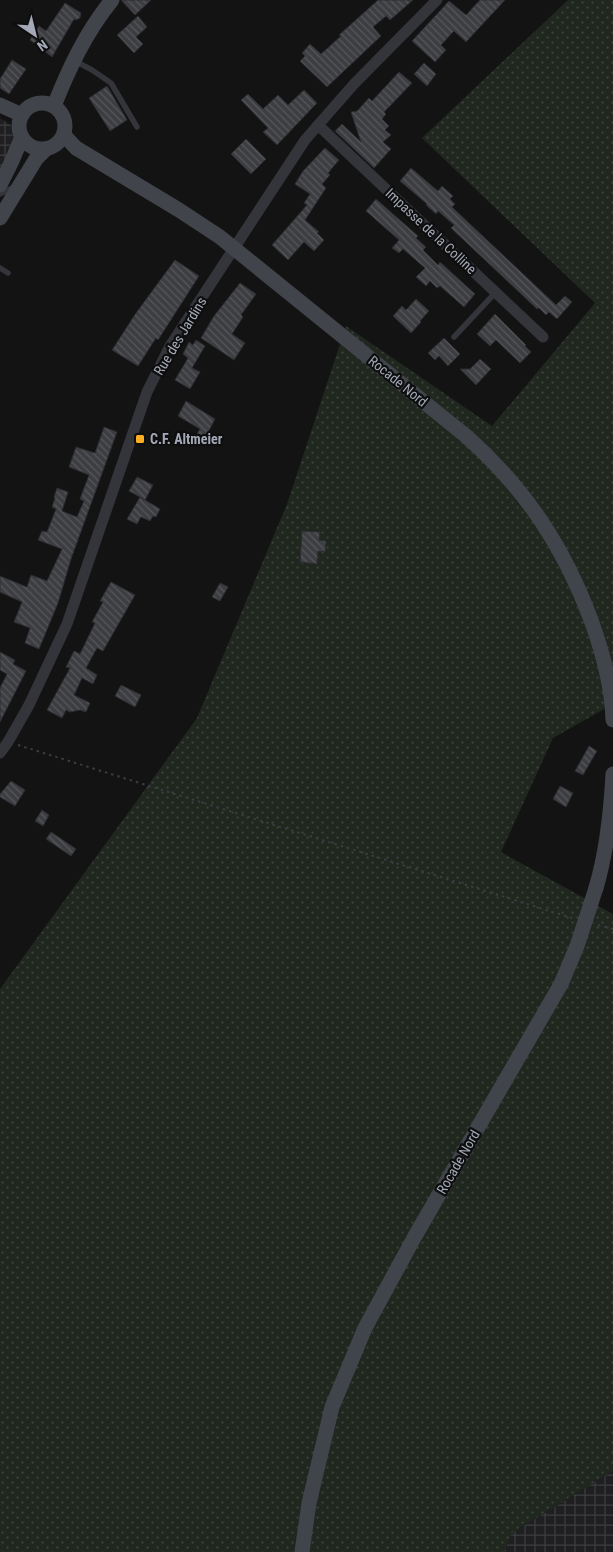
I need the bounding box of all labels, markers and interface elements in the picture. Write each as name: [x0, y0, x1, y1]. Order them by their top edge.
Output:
north arrow: [10, 10, 60, 60]
text: N: [34, 37, 51, 55]
street label: Impasse de la Colline: [382, 185, 480, 277]
street label: Rue des Jardins: [150, 294, 210, 378]
street label: Rocade Nord: [365, 352, 431, 410]
place label: C.F. Altmeier: [150, 431, 223, 447]
marker: C.F. Altmeier: [134, 433, 146, 445]
street label: Rocade Nord: [433, 1127, 483, 1197]

